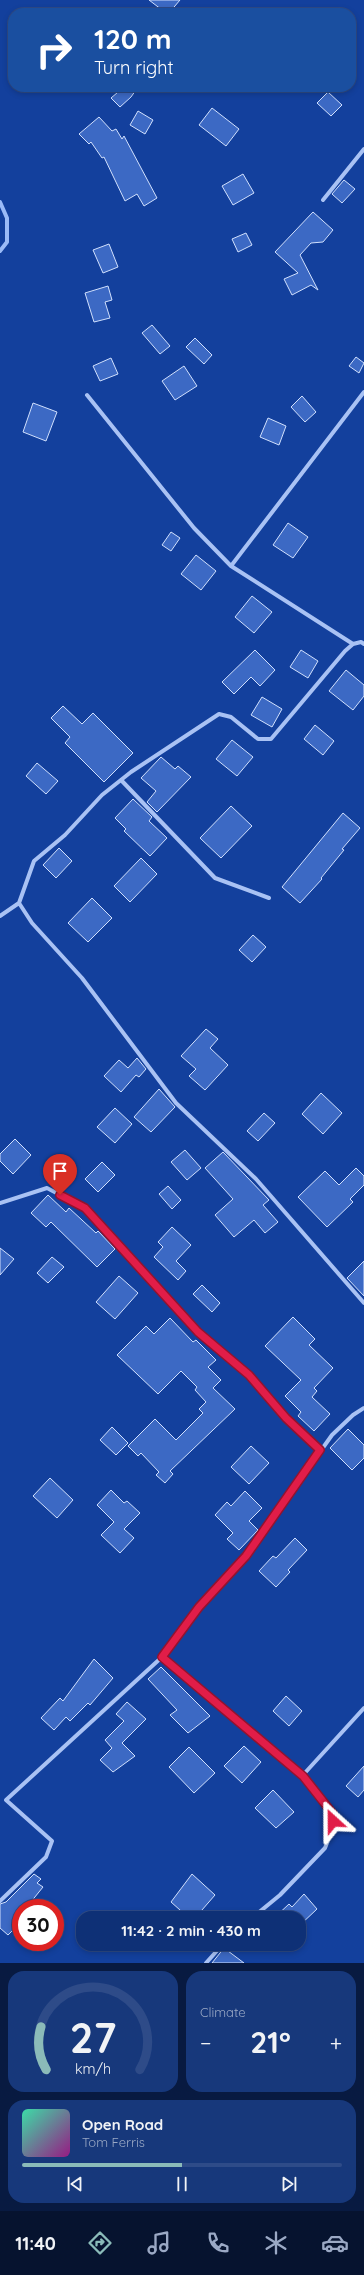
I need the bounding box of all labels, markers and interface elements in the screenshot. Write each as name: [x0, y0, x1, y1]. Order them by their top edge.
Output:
text: 120 m: [94, 21, 172, 56]
icon: right: [28, 24, 80, 76]
text: Turn right: [94, 56, 174, 79]
pin: [43, 1154, 77, 1195]
icon: arrive: [49, 1160, 71, 1182]
position arrow: [312, 1800, 354, 1842]
speed limit sign: 30: [12, 1899, 64, 1951]
text: 11:42 · 2 min · 430 m: [121, 1921, 261, 1940]
text: Climate: [200, 2004, 246, 2020]
text: 27: [70, 2010, 116, 2062]
text: 21°: [250, 2023, 291, 2061]
text: −: [200, 2029, 211, 2057]
text: +: [330, 2029, 342, 2057]
text: km/h: [75, 2059, 111, 2077]
text: Open Road: [82, 2115, 163, 2134]
text: Tom Ferris: [82, 2134, 145, 2150]
icon: previous: [64, 2173, 86, 2195]
icon: pause: [171, 2173, 193, 2195]
icon: next: [278, 2173, 300, 2195]
icon: directions: [86, 2229, 114, 2257]
icon: music: [145, 2229, 173, 2257]
icon: phone: [204, 2229, 232, 2257]
icon: climate: [262, 2229, 290, 2257]
icon: car: [321, 2229, 349, 2257]
text: 11:40: [15, 2232, 56, 2255]

